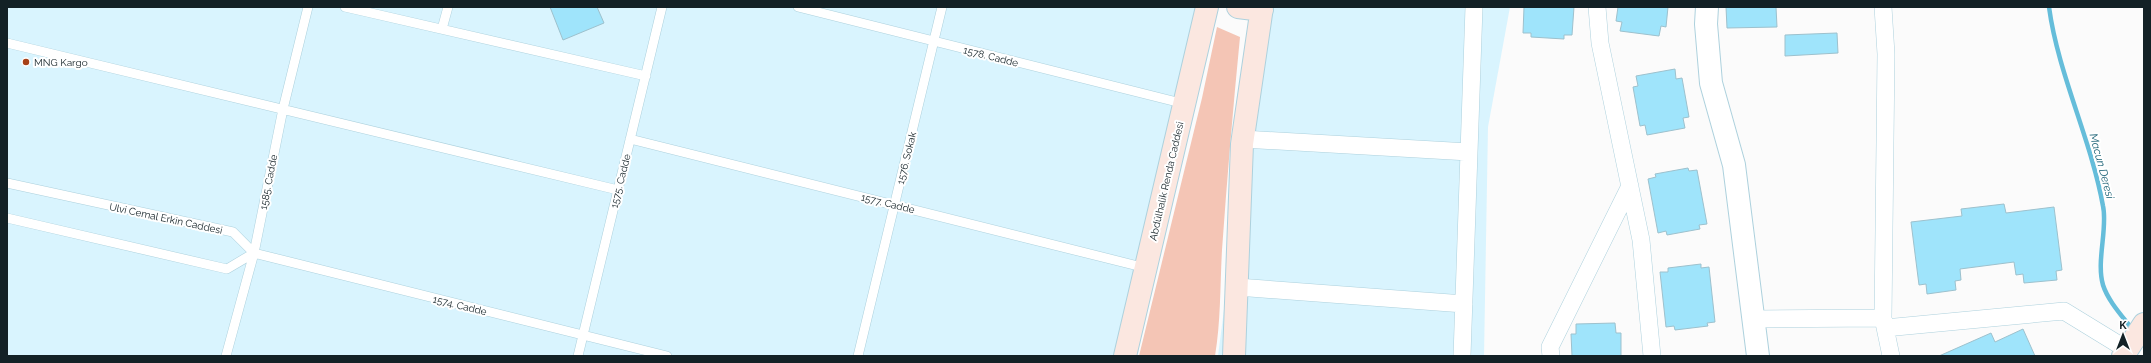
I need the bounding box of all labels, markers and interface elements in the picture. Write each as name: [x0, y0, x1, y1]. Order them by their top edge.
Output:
street label: 1578. Cadde: [962, 44, 1020, 69]
marker: MNG Kargo: [21, 57, 31, 67]
place label: MNG Kargo: [34, 57, 88, 68]
street label: Abdülhalik Renda Caddesi: [1147, 121, 1186, 242]
street label: 1576. Sokak: [895, 130, 918, 185]
water label: Macun Deresi: [2087, 132, 2117, 201]
street label: 1585. Cadde: [258, 153, 279, 211]
street label: 1575. Cadde: [608, 153, 633, 209]
street label: 1577. Cadde: [860, 192, 916, 215]
street label: Ulvi Cemal Erkin Caddesi: [108, 201, 224, 236]
street label: 1574. Cadde: [432, 293, 488, 318]
north arrow: [2103, 315, 2143, 355]
text: K: [2119, 319, 2127, 332]

